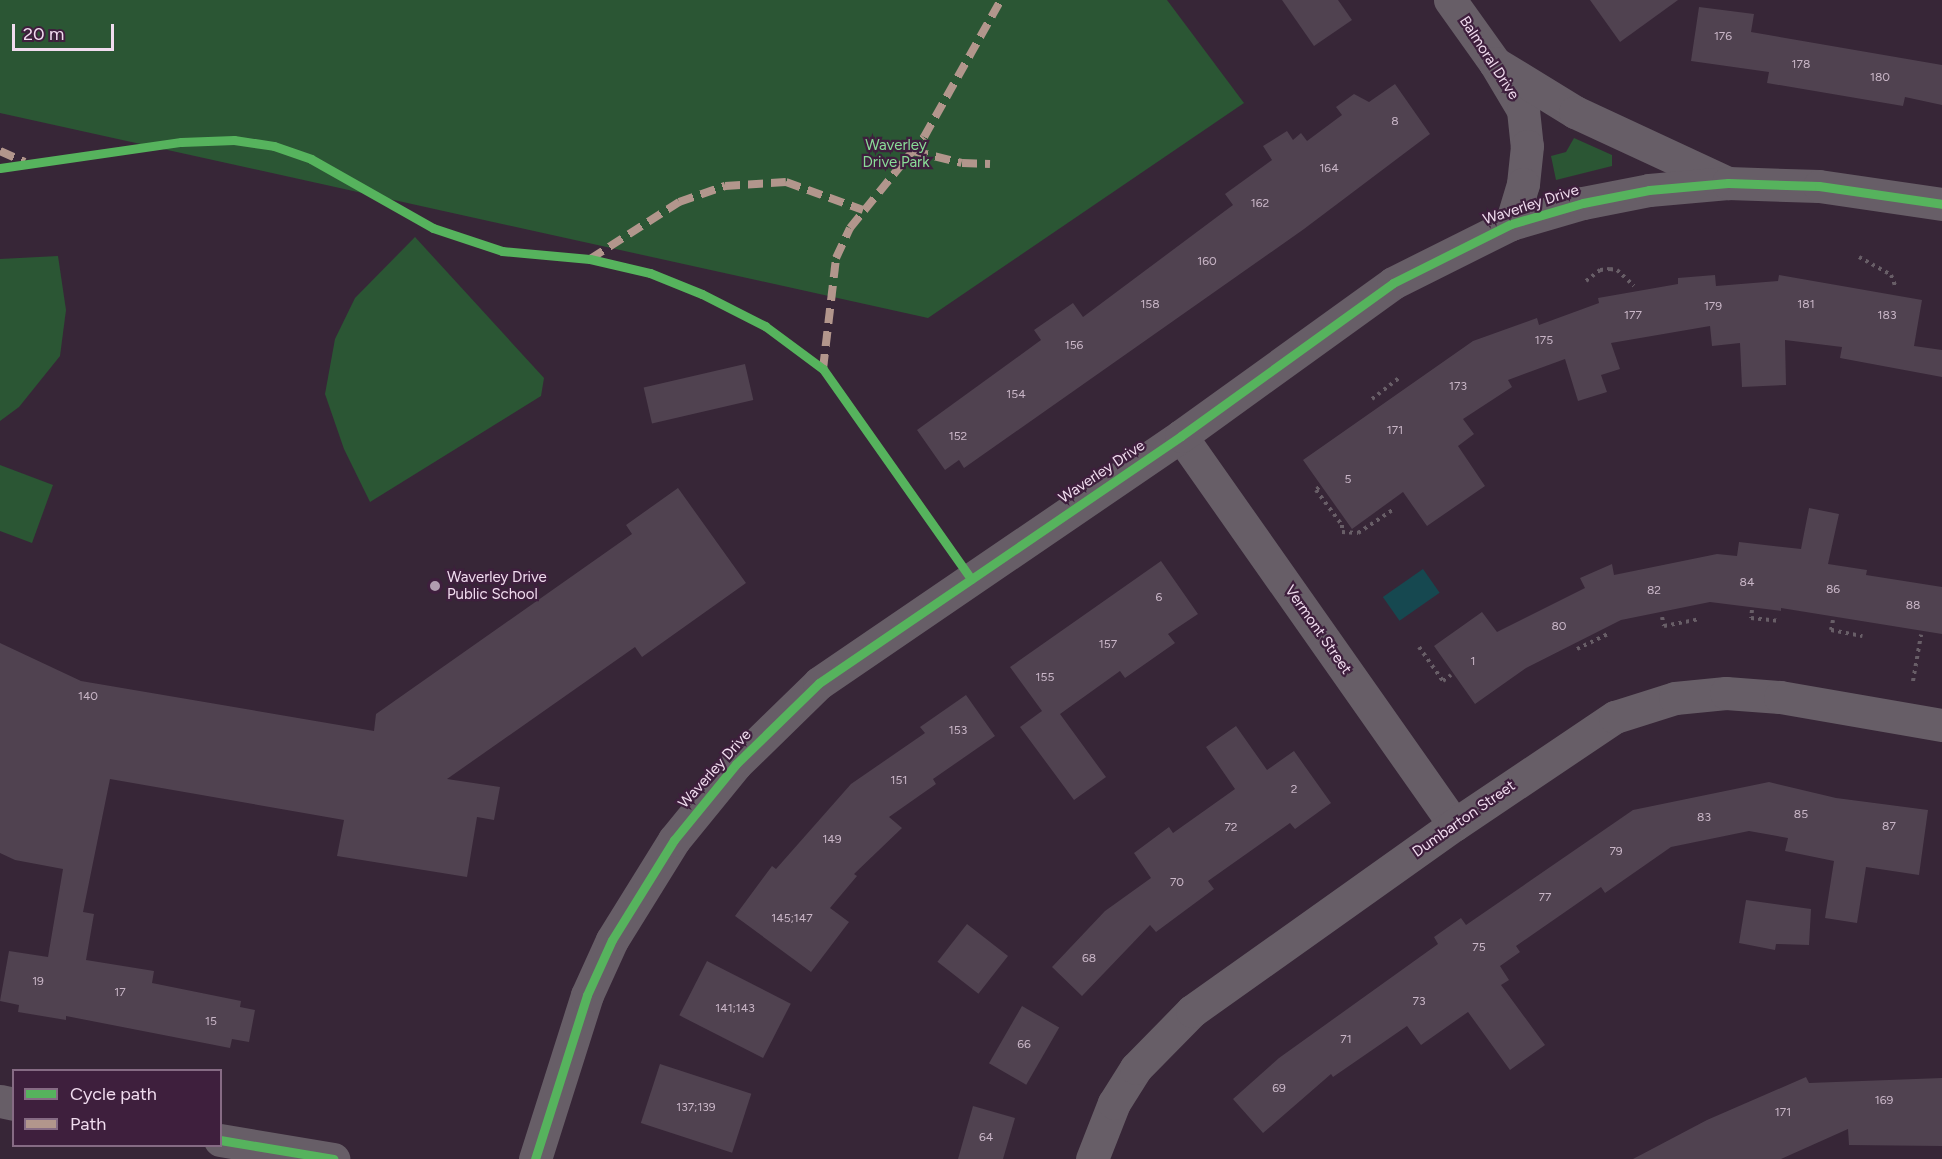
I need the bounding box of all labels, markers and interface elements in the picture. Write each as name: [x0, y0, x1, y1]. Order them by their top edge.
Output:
scale bar: [15, 12, 117, 50]
street label: Balmoral Drive: [1455, 13, 1523, 103]
text: 20 m: [23, 23, 64, 45]
house number: 176: [1714, 30, 1732, 44]
house number: 178: [1792, 58, 1810, 72]
house number: 180: [1870, 71, 1890, 85]
house number: 8: [1391, 115, 1399, 129]
park label: Waverley Drive Park: [863, 136, 929, 171]
house number: 164: [1319, 162, 1339, 176]
street label: Waverley Drive: [1481, 181, 1581, 229]
house number: 162: [1251, 197, 1269, 211]
house number: 160: [1197, 255, 1217, 269]
house number: 158: [1140, 298, 1160, 312]
house number: 181: [1797, 298, 1815, 312]
house number: 179: [1704, 300, 1722, 314]
house number: 177: [1624, 309, 1642, 323]
house number: 183: [1878, 309, 1896, 323]
house number: 175: [1535, 334, 1553, 348]
house number: 156: [1065, 339, 1083, 353]
house number: 173: [1449, 380, 1467, 394]
house number: 154: [1006, 388, 1026, 402]
house number: 171: [1387, 424, 1403, 438]
house number: 152: [949, 430, 967, 444]
street label: Waverley Drive: [1056, 437, 1148, 507]
house number: 5: [1345, 473, 1351, 487]
place label: Waverley Drive Public School: [447, 568, 547, 603]
house number: 84: [1740, 576, 1754, 590]
marker: Waverley Drive Public School: [428, 579, 442, 593]
street label: Vermont Street: [1281, 582, 1355, 678]
house number: 86: [1826, 583, 1840, 597]
house number: 82: [1647, 584, 1661, 598]
house number: 6: [1156, 591, 1162, 605]
house number: 88: [1906, 599, 1920, 613]
house number: 80: [1551, 620, 1567, 634]
house number: 157: [1099, 638, 1117, 652]
house number: 1: [1471, 655, 1475, 669]
house number: 155: [1036, 671, 1054, 685]
house number: 140: [78, 690, 98, 704]
house number: 153: [949, 724, 967, 738]
street label: Waverley Drive: [675, 726, 755, 812]
house number: 151: [891, 774, 907, 788]
street label: Dumbarton Street: [1409, 777, 1519, 861]
house number: 2: [1291, 783, 1297, 797]
house number: 85: [1794, 808, 1808, 822]
house number: 83: [1697, 811, 1711, 825]
house number: 87: [1882, 820, 1896, 834]
house number: 72: [1224, 821, 1238, 835]
house number: 149: [822, 833, 842, 847]
house number: 79: [1609, 845, 1623, 859]
house number: 70: [1170, 876, 1184, 890]
house number: 77: [1539, 891, 1551, 905]
house number: 145;147: [771, 912, 813, 926]
house number: 75: [1472, 941, 1486, 955]
house number: 68: [1082, 952, 1096, 966]
house number: 19: [32, 975, 44, 989]
house number: 17: [114, 986, 126, 1000]
house number: 73: [1413, 995, 1425, 1009]
house number: 141;143: [715, 1002, 755, 1016]
house number: 15: [205, 1015, 217, 1029]
house number: 71: [1340, 1033, 1352, 1047]
house number: 66: [1017, 1038, 1031, 1052]
legend: [12, 1069, 222, 1147]
house number: 69: [1272, 1082, 1286, 1096]
text: Cycle path: [70, 1083, 157, 1105]
house number: 169: [1875, 1094, 1893, 1108]
house number: 137;139: [676, 1101, 716, 1115]
house number: 171: [1775, 1106, 1791, 1120]
text: Path: [70, 1113, 106, 1135]
house number: 64: [979, 1131, 993, 1145]

